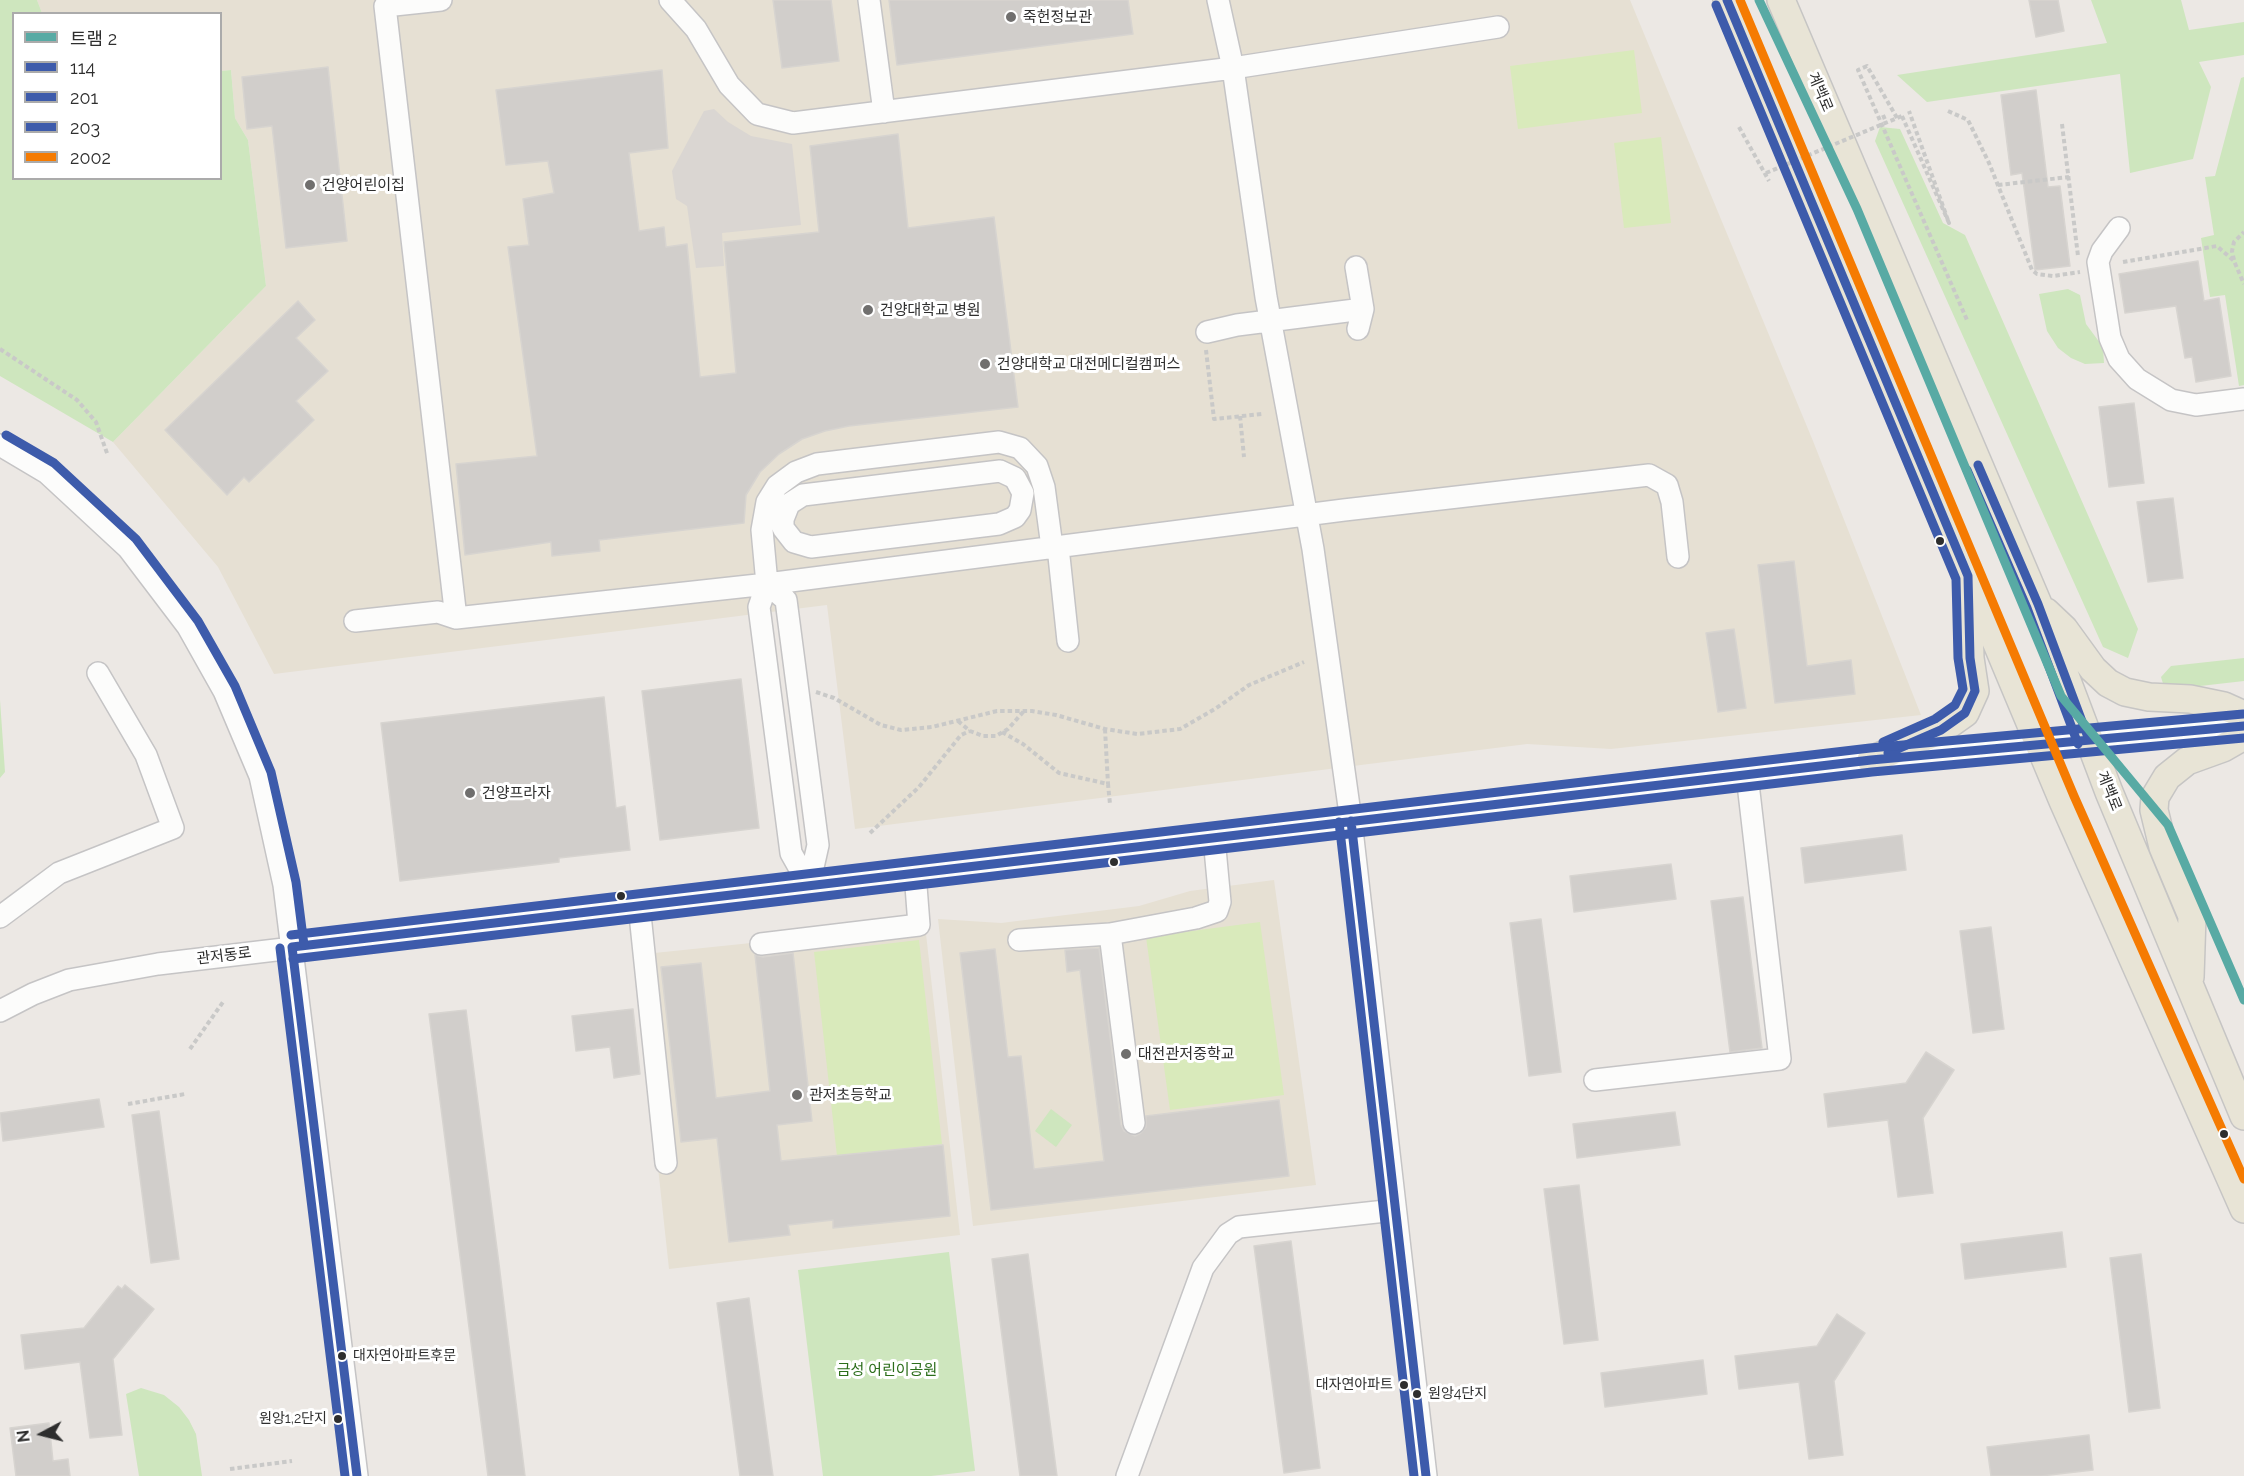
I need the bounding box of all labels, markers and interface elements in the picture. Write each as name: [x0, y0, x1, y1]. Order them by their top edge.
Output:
place label: 죽헌정보관: [1023, 8, 1092, 26]
marker: 죽헌정보관: [1004, 10, 1018, 24]
legend: [12, 12, 222, 180]
text: 트램 2: [70, 28, 117, 49]
text: 114: [70, 57, 95, 78]
street label: 계백로: [1804, 69, 1836, 115]
text: 201: [70, 87, 98, 108]
text: 203: [70, 117, 100, 138]
text: 2002: [70, 147, 111, 168]
place label: 건양어린이집: [322, 176, 405, 194]
marker: 건양어린이집: [303, 178, 317, 192]
place label: 건양대학교 병원: [880, 301, 980, 319]
marker: 건양대학교 병원: [861, 303, 875, 317]
place label: 건양대학교 대전메디컬캠퍼스: [997, 355, 1180, 373]
marker: 건양대학교 대전메디컬캠퍼스: [978, 357, 992, 371]
unlabelled marker: [1934, 535, 1946, 547]
street label: 계백로: [2093, 768, 2125, 814]
place label: 건양프라자: [482, 784, 551, 802]
marker: 건양프라자: [463, 786, 477, 800]
unlabelled marker: [1108, 856, 1120, 868]
unlabelled marker: [615, 890, 627, 902]
street label: 관저동로: [196, 944, 252, 968]
place label: 대전관저중학교: [1138, 1045, 1235, 1063]
marker: 대전관저중학교: [1119, 1047, 1133, 1061]
place label: 관저초등학교: [809, 1086, 892, 1104]
marker: 관저초등학교: [790, 1088, 804, 1102]
unlabelled marker: [2218, 1128, 2230, 1140]
place label: 대자연아파트후문: [353, 1348, 456, 1364]
marker: 대자연아파트후문: [336, 1350, 348, 1362]
park label: 금성 어린이공원: [837, 1361, 937, 1379]
place label: 대자연아파트: [1316, 1377, 1393, 1393]
marker: 대자연아파트: [1398, 1379, 1410, 1391]
place label: 원앙4단지: [1428, 1386, 1487, 1402]
marker: 원앙4단지: [1411, 1388, 1423, 1400]
north arrow: [12, 1404, 72, 1464]
place label: 원앙1,2단지: [259, 1411, 327, 1427]
marker: 원앙1,2단지: [332, 1413, 344, 1425]
text: N: [13, 1429, 34, 1443]

